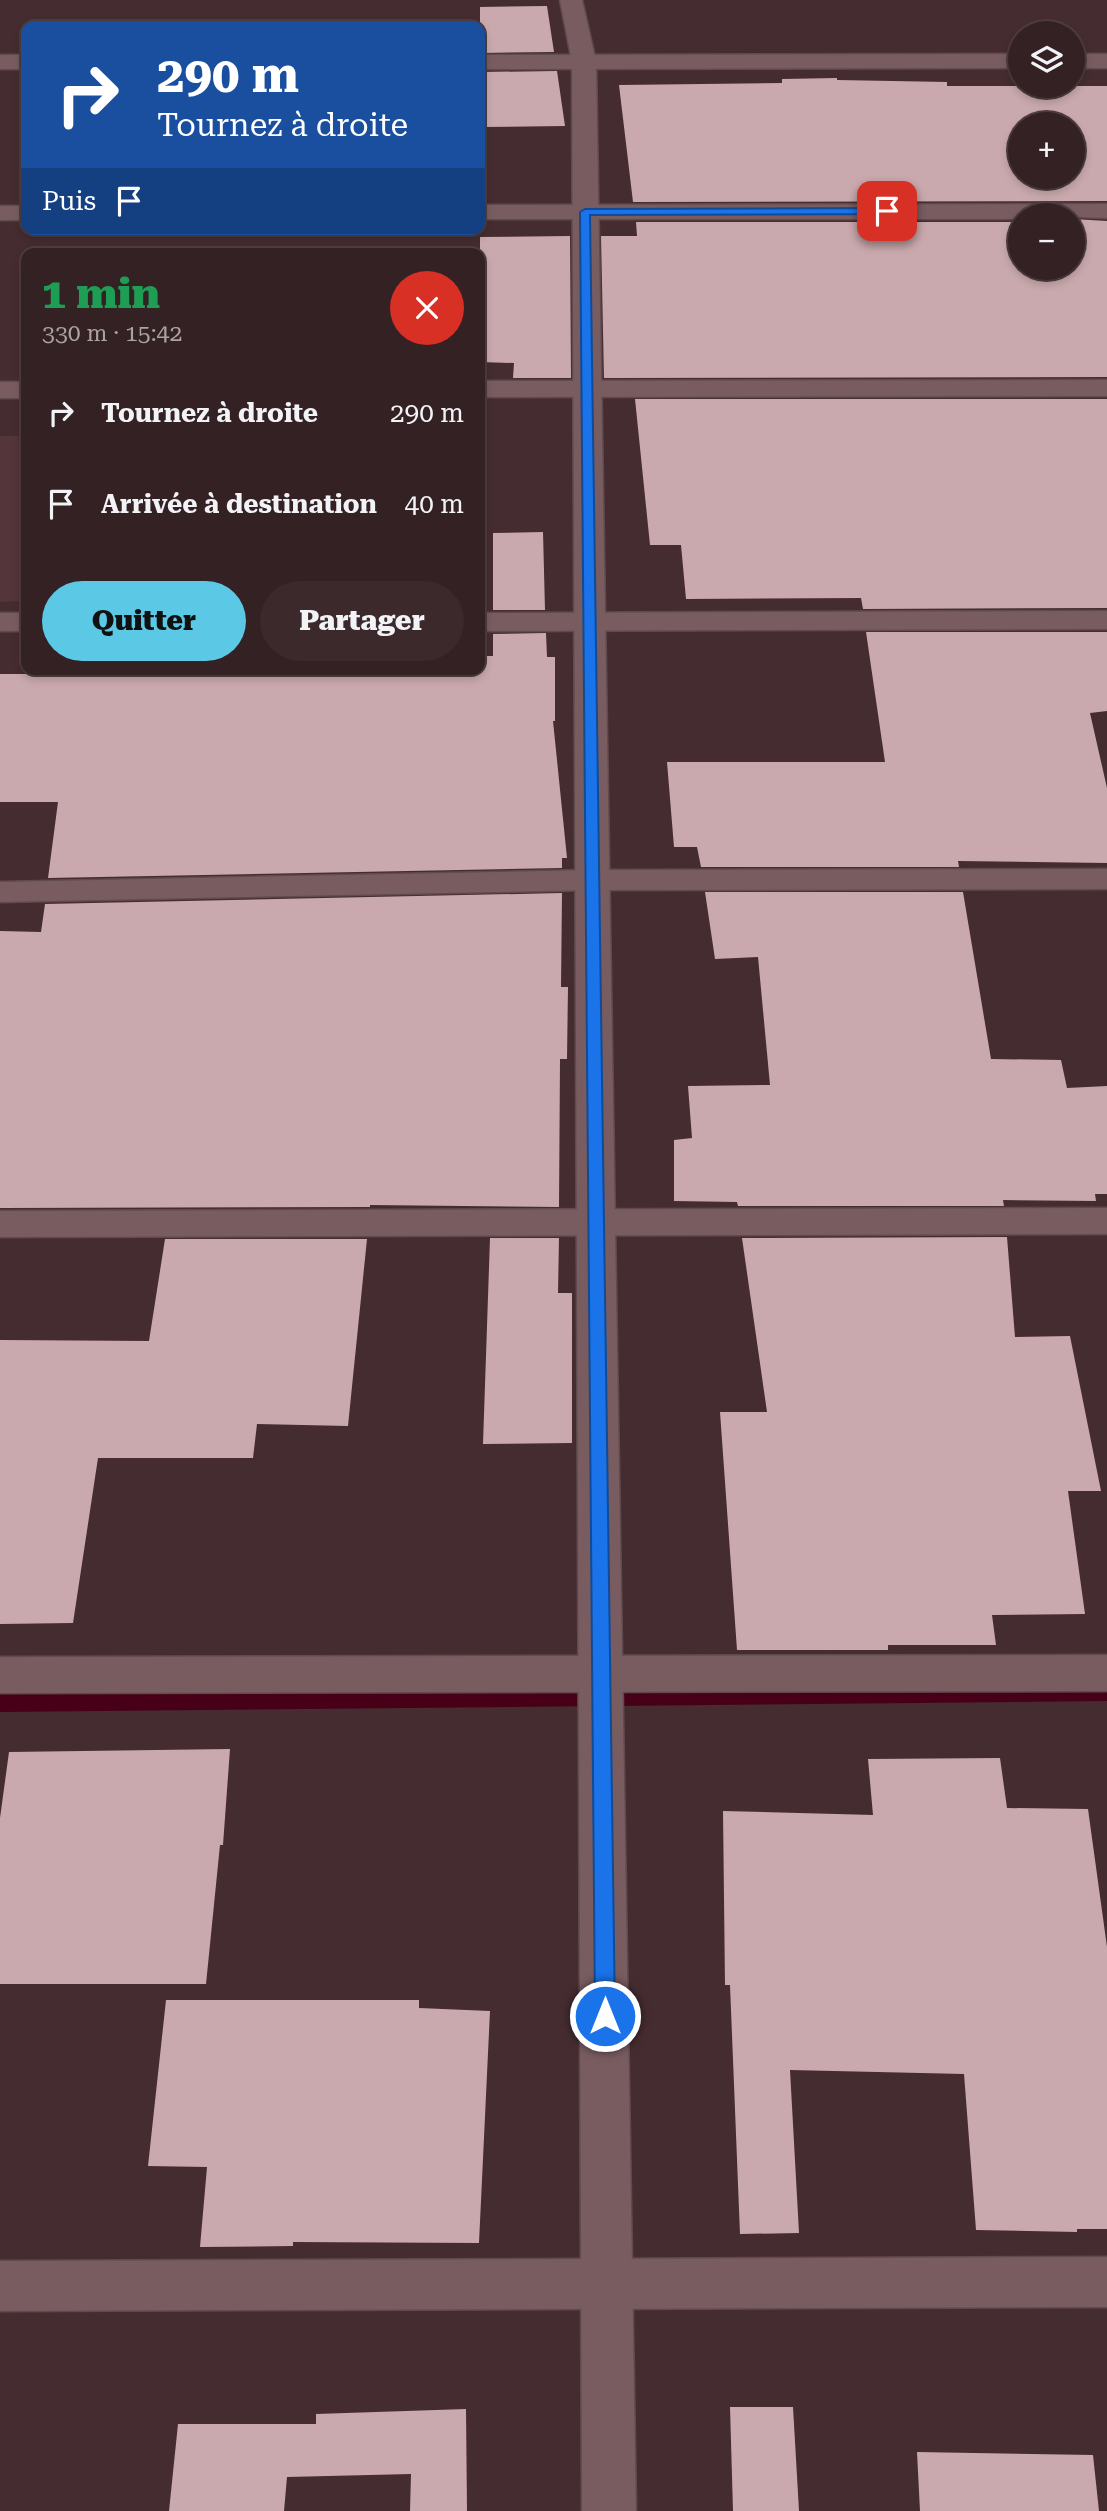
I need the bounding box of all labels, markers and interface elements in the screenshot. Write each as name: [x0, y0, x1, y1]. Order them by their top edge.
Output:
map controls: [1008, 21, 1085, 280]
button: layers: [1008, 21, 1085, 98]
text: 290 m: [157, 47, 299, 104]
icon: right: [42, 49, 133, 140]
text: Tournez à droite: [157, 106, 408, 144]
button: +: [1008, 112, 1085, 189]
pin: [857, 181, 917, 241]
icon: arrive: [110, 182, 148, 220]
text: Puis: [42, 186, 96, 216]
icon: arrive: [868, 192, 906, 230]
button: −: [1008, 203, 1085, 280]
text: 1 min: [42, 269, 160, 318]
button: close: [390, 271, 464, 345]
text: 330 m · 15:42: [42, 320, 182, 347]
icon: right: [42, 394, 80, 432]
text: Tournez à droite: [101, 398, 318, 428]
text: 290 m: [390, 398, 464, 428]
icon: arrive: [42, 485, 80, 523]
text: Arrivée à destination: [101, 489, 377, 519]
text: 40 m: [405, 489, 464, 519]
button: Quitter: [42, 581, 246, 661]
button: Partager: [260, 581, 464, 661]
position arrow: [568, 1979, 642, 2053]

